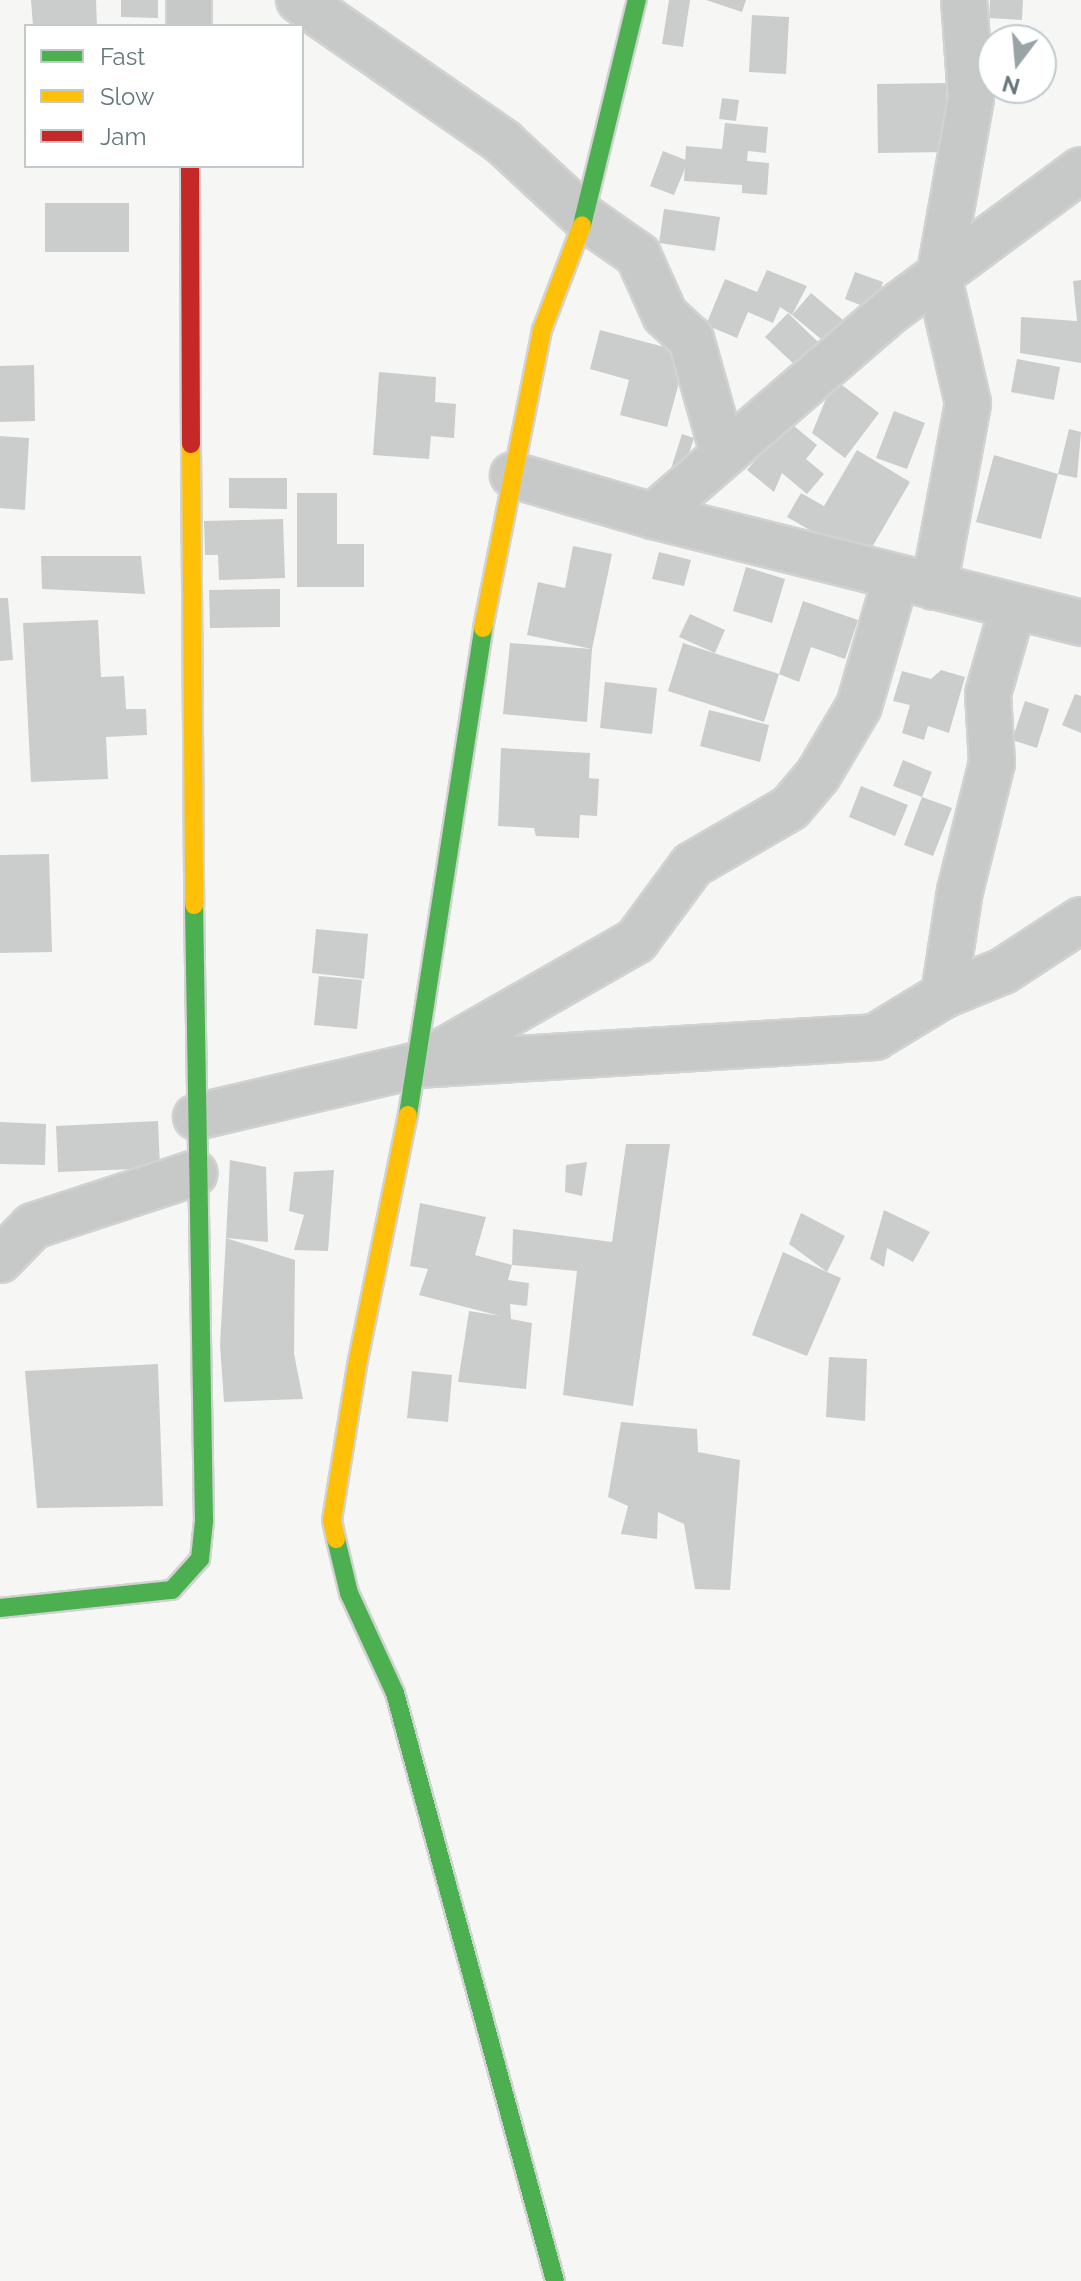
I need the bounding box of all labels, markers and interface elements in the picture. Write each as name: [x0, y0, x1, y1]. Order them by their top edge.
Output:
legend: [24, 24, 304, 168]
north arrow: [977, 24, 1057, 104]
text: Fast: [100, 42, 145, 71]
text: N: [999, 70, 1023, 100]
text: Slow: [100, 82, 154, 111]
text: Jam: [100, 122, 146, 151]

